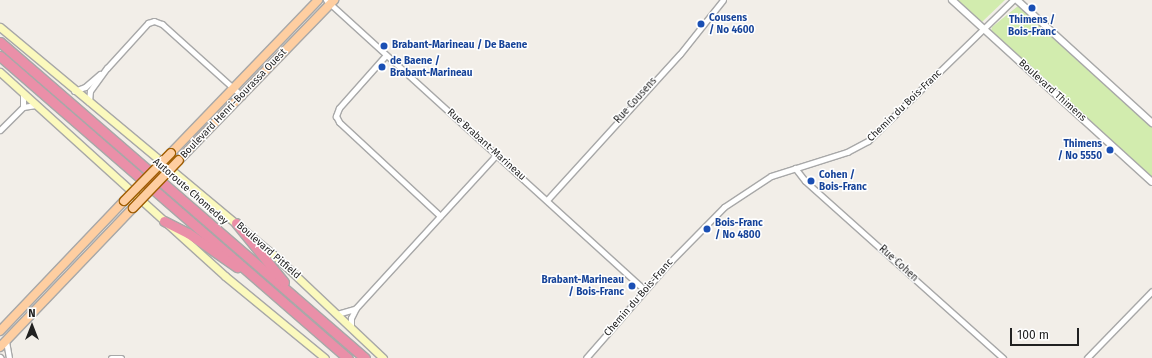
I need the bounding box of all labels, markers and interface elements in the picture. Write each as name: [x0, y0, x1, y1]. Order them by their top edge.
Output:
marker: Thimens / Bois-Franc: [1027, 3, 1037, 13]
place label: Cousens / No 4600: [709, 12, 754, 36]
place label: Thimens / Bois-Franc: [1008, 14, 1056, 38]
marker: Cousens / No 4600: [696, 19, 706, 29]
place label: Brabant-Marineau / De Baene: [392, 40, 527, 52]
marker: Brabant-Marineau / De Baene: [379, 41, 389, 51]
street label: Boulevard Henri-Bourassa Ouest: [178, 47, 290, 161]
place label: de Baene / Brabant-Marineau: [390, 55, 473, 78]
street label: Boulevard Thimens: [1016, 57, 1088, 125]
marker: de Baene / Brabant-Marineau: [377, 62, 387, 72]
street label: Chemin du Bois-Franc: [865, 67, 945, 145]
street label: Rue Cousens: [612, 76, 660, 126]
street label: Rue Brabant-Marineau: [444, 106, 528, 184]
place label: Thimens / No 5550: [1058, 138, 1102, 162]
marker: Thimens / No 5550: [1105, 145, 1115, 155]
street label: Autoroute Chomedey: [150, 156, 230, 228]
place label: Cohen / Bois-Franc: [819, 169, 867, 192]
marker: Cohen / Bois-Franc: [806, 176, 816, 186]
place label: Bois-Franc / No 4800: [715, 217, 763, 240]
street label: Boulevard Pitfield: [234, 220, 302, 282]
marker: Bois-Franc / No 4800: [702, 224, 712, 234]
street label: Rue Cohen: [876, 243, 920, 285]
street label: Chemin du Bois-Franc: [602, 257, 676, 339]
place label: Brabant-Marineau / Bois-Franc: [541, 274, 624, 298]
marker: Brabant-Marineau / Bois-Franc: [627, 281, 637, 291]
north arrow: [12, 306, 52, 346]
text: N: [28, 307, 36, 320]
scale bar: [1012, 320, 1081, 346]
text: 100 m: [1017, 328, 1049, 342]

